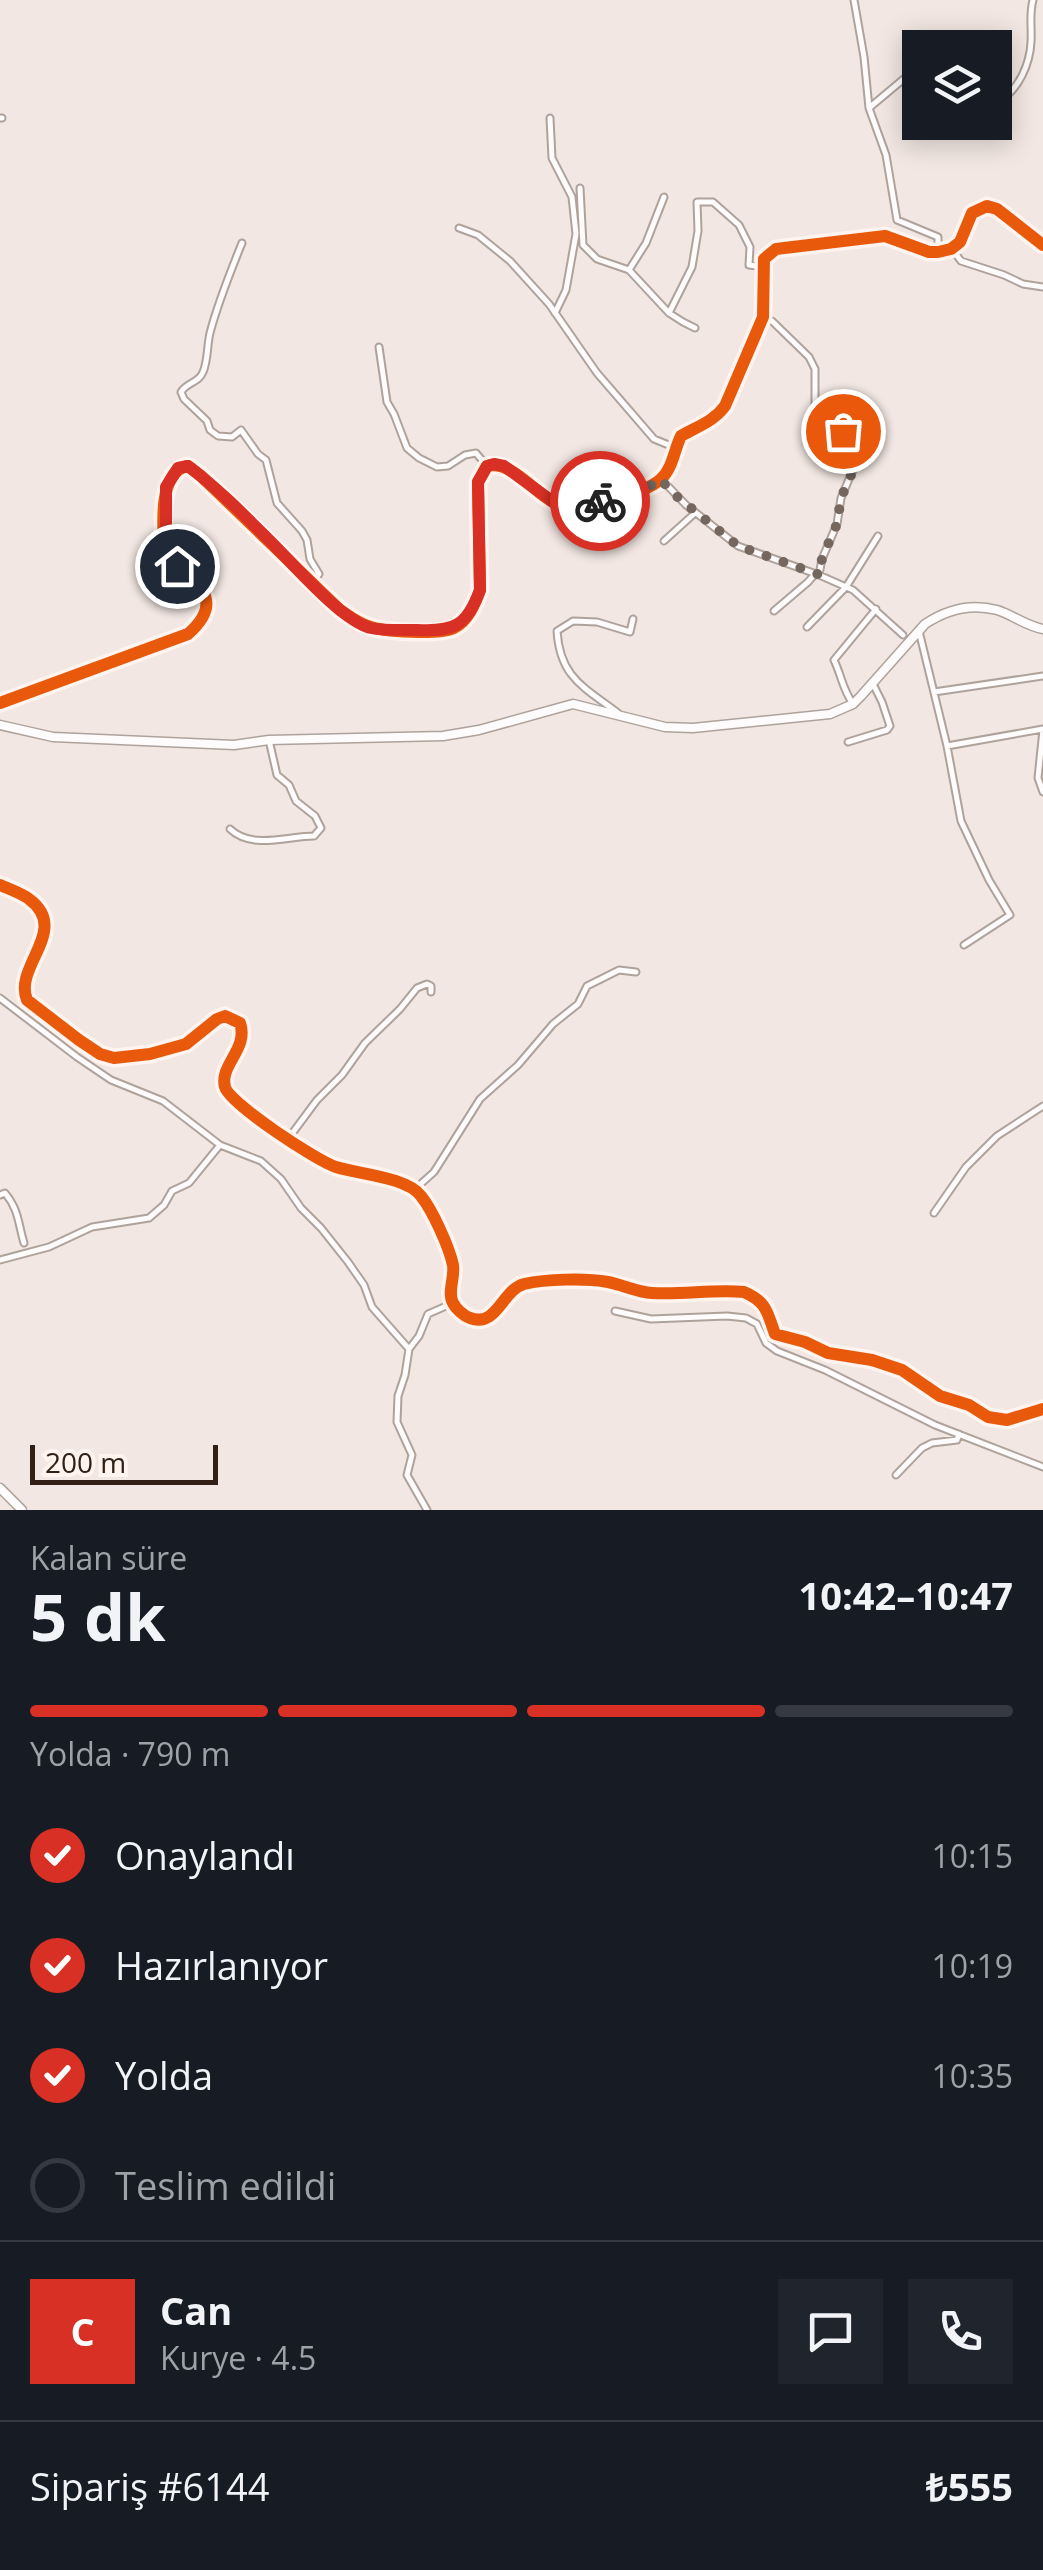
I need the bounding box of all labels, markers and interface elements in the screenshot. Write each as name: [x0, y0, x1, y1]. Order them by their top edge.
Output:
map controls: [902, 30, 1012, 140]
button: layers: [902, 30, 1012, 140]
pin: [801, 389, 886, 474]
icon: bag: [816, 404, 871, 459]
courier: [550, 451, 650, 551]
icon: bike: [573, 474, 628, 529]
pin: [135, 524, 220, 609]
icon: home: [150, 539, 205, 594]
scale bar: [30, 1440, 218, 1484]
text: 200 m: [45, 1443, 126, 1481]
text: Kalan süre: [30, 1536, 187, 1579]
text: 10:42–10:47: [799, 1569, 1013, 1621]
text: 5 dk: [30, 1572, 166, 1660]
text: Yolda · 790 m: [30, 1732, 230, 1775]
icon: check: [30, 1828, 85, 1883]
text: Onaylandı: [115, 1829, 295, 1881]
text: 10:15: [931, 1834, 1013, 1877]
icon: check: [30, 1938, 85, 1993]
text: Hazırlanıyor: [115, 1939, 328, 1991]
text: 10:19: [931, 1944, 1013, 1987]
icon: check: [30, 2048, 85, 2103]
text: Yolda: [115, 2049, 213, 2101]
text: 10:35: [931, 2054, 1013, 2097]
text: Teslim edildi: [115, 2159, 336, 2211]
button: chat: [778, 2279, 883, 2384]
button: phone: [908, 2279, 1013, 2384]
text: Can: [160, 2284, 232, 2336]
text: C: [70, 2305, 95, 2357]
text: Kurye · 4.5: [160, 2336, 316, 2379]
text: Sipariş #6144: [30, 2460, 269, 2512]
text: ₺555: [926, 2460, 1013, 2512]

